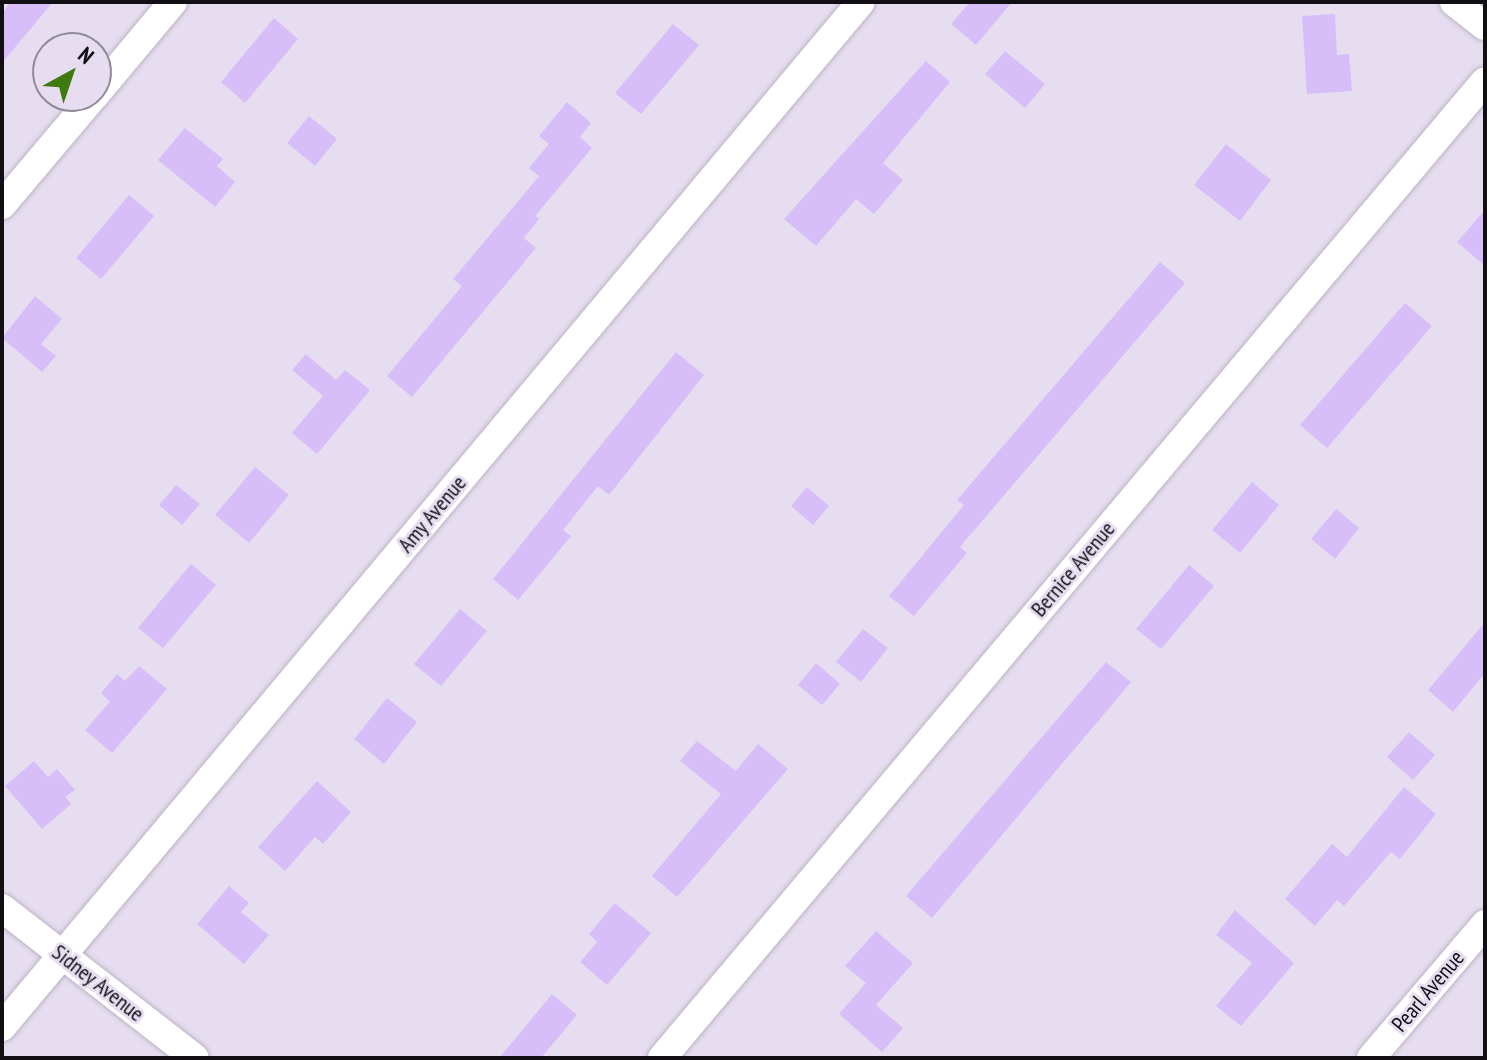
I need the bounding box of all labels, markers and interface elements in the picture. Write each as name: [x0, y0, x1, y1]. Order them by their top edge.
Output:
north arrow: [32, 32, 112, 112]
text: N: [73, 41, 100, 70]
street label: Amy Avenue: [392, 470, 472, 558]
street label: Bernice Avenue: [1025, 516, 1121, 622]
street label: Sidney Avenue: [46, 939, 150, 1027]
street label: Pearl Avenue: [1386, 945, 1470, 1037]

